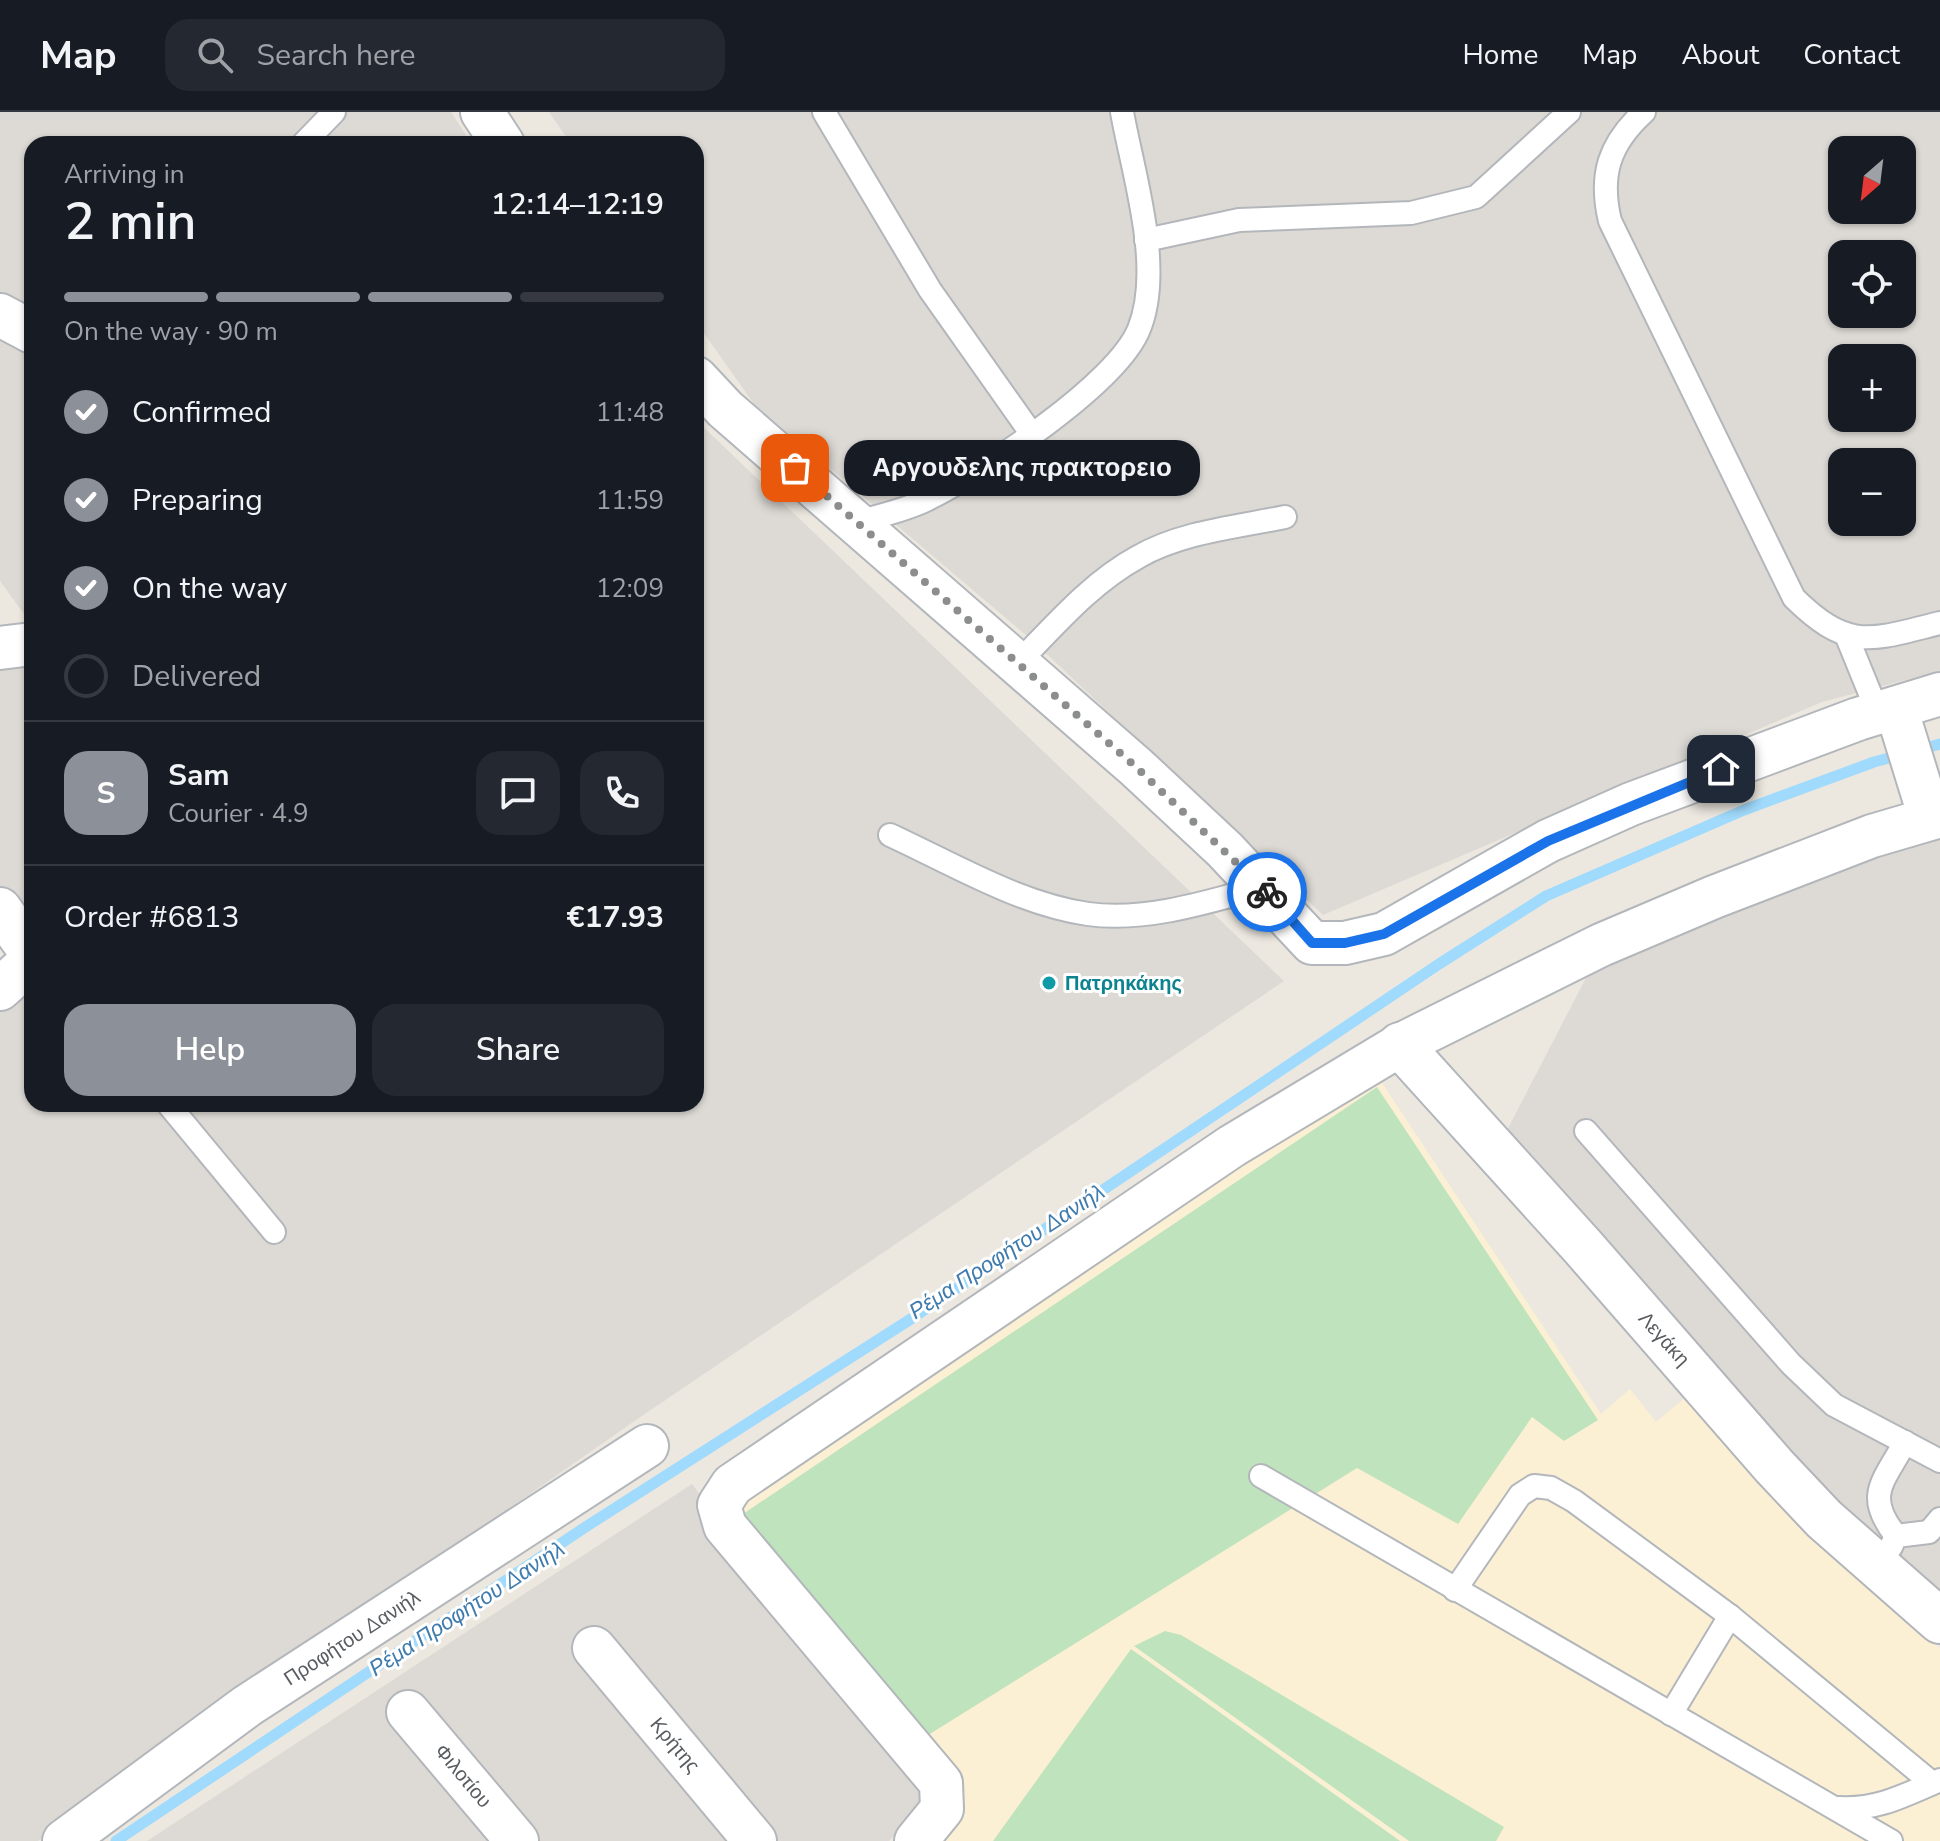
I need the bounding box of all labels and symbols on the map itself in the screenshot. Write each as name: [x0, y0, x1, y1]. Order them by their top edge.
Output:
north arrow: [1828, 136, 1916, 224]
pin: [761, 434, 829, 502]
callout: Αργουδελης πρακτορειο: [843, 440, 1199, 496]
pin: [1687, 735, 1755, 803]
courier: [1227, 852, 1307, 932]
place label: Πατρηκάκης: [1065, 970, 1182, 997]
marker: Πατρηκάκης: [1040, 974, 1058, 992]
water label: Ρέμα Προφήτου Δανιήλ: [903, 1177, 1111, 1327]
street label: Λεγάκη: [1632, 1306, 1696, 1372]
water label: Ρέμα Προφήτου Δανιήλ: [363, 1534, 571, 1684]
street label: Προφήτου Δανιήλ: [279, 1584, 425, 1692]
street label: Κρήτης: [644, 1712, 706, 1779]
street label: Φιλοτίου: [428, 1738, 498, 1814]

